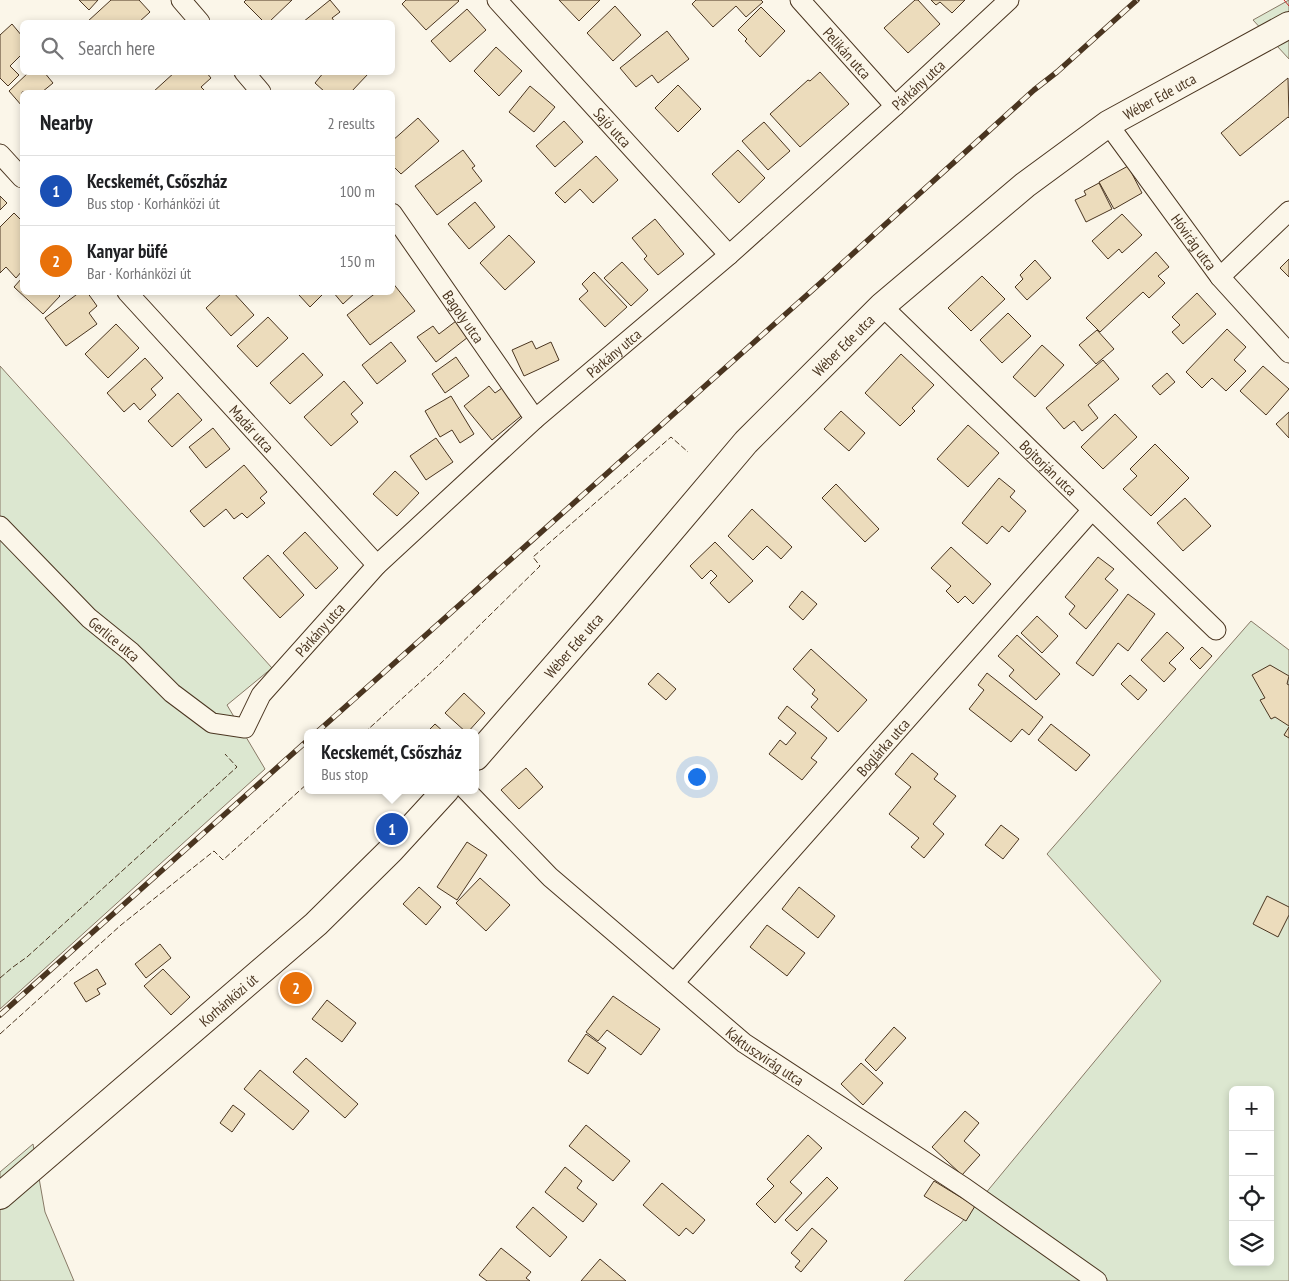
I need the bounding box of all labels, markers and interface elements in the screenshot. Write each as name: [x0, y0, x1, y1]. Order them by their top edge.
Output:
search box: [20, 20, 395, 75]
street label: Pelikán utca: [819, 23, 875, 83]
icon: search: [38, 34, 66, 62]
text: Search here: [78, 36, 155, 60]
street label: Párkány utca: [888, 55, 949, 114]
street label: Wéber Ede utca: [1120, 68, 1199, 123]
street label: Sajó utca: [590, 103, 636, 151]
text: Nearby: [40, 109, 93, 136]
text: 2 results: [328, 113, 375, 133]
text: Kecskemét, Csőszház: [87, 169, 227, 193]
text: 1: [52, 181, 60, 201]
text: 100 m: [340, 181, 375, 201]
text: Bus stop · Korhánközi út: [87, 193, 220, 213]
street label: Hóvirág utca: [1167, 210, 1221, 274]
text: Kanyar büfé: [87, 239, 168, 263]
text: 2: [52, 251, 60, 271]
text: 150 m: [340, 251, 375, 271]
text: Bar · Korhánközi út: [87, 263, 191, 283]
street label: Bagoly utca: [439, 287, 489, 347]
street label: Wéber Ede utca: [808, 310, 878, 380]
street label: Párkány utca: [582, 324, 645, 381]
street label: Madár utca: [226, 401, 278, 456]
street label: Bojtorján utca: [1016, 436, 1081, 500]
street label: Párkány utca: [291, 599, 348, 660]
street label: Wéber Ede utca: [540, 609, 607, 682]
street label: Gerlice utca: [85, 612, 144, 665]
street label: Boglárka utca: [852, 714, 913, 780]
popup: [304, 729, 479, 794]
text: Kecskemét, Csőszház: [321, 740, 462, 764]
text: Bus stop: [321, 764, 368, 784]
your location: [684, 764, 710, 790]
pin: 1: [376, 810, 408, 848]
street label: Korhánközi út: [195, 969, 261, 1030]
pin: 2: [280, 969, 312, 1007]
street label: Kaktuszvirág utca: [722, 1022, 808, 1089]
map controls: [1229, 1086, 1274, 1266]
button: +: [1229, 1086, 1274, 1131]
button: −: [1229, 1131, 1274, 1176]
button: locate: [1229, 1176, 1274, 1221]
button: layers: [1229, 1221, 1274, 1266]

